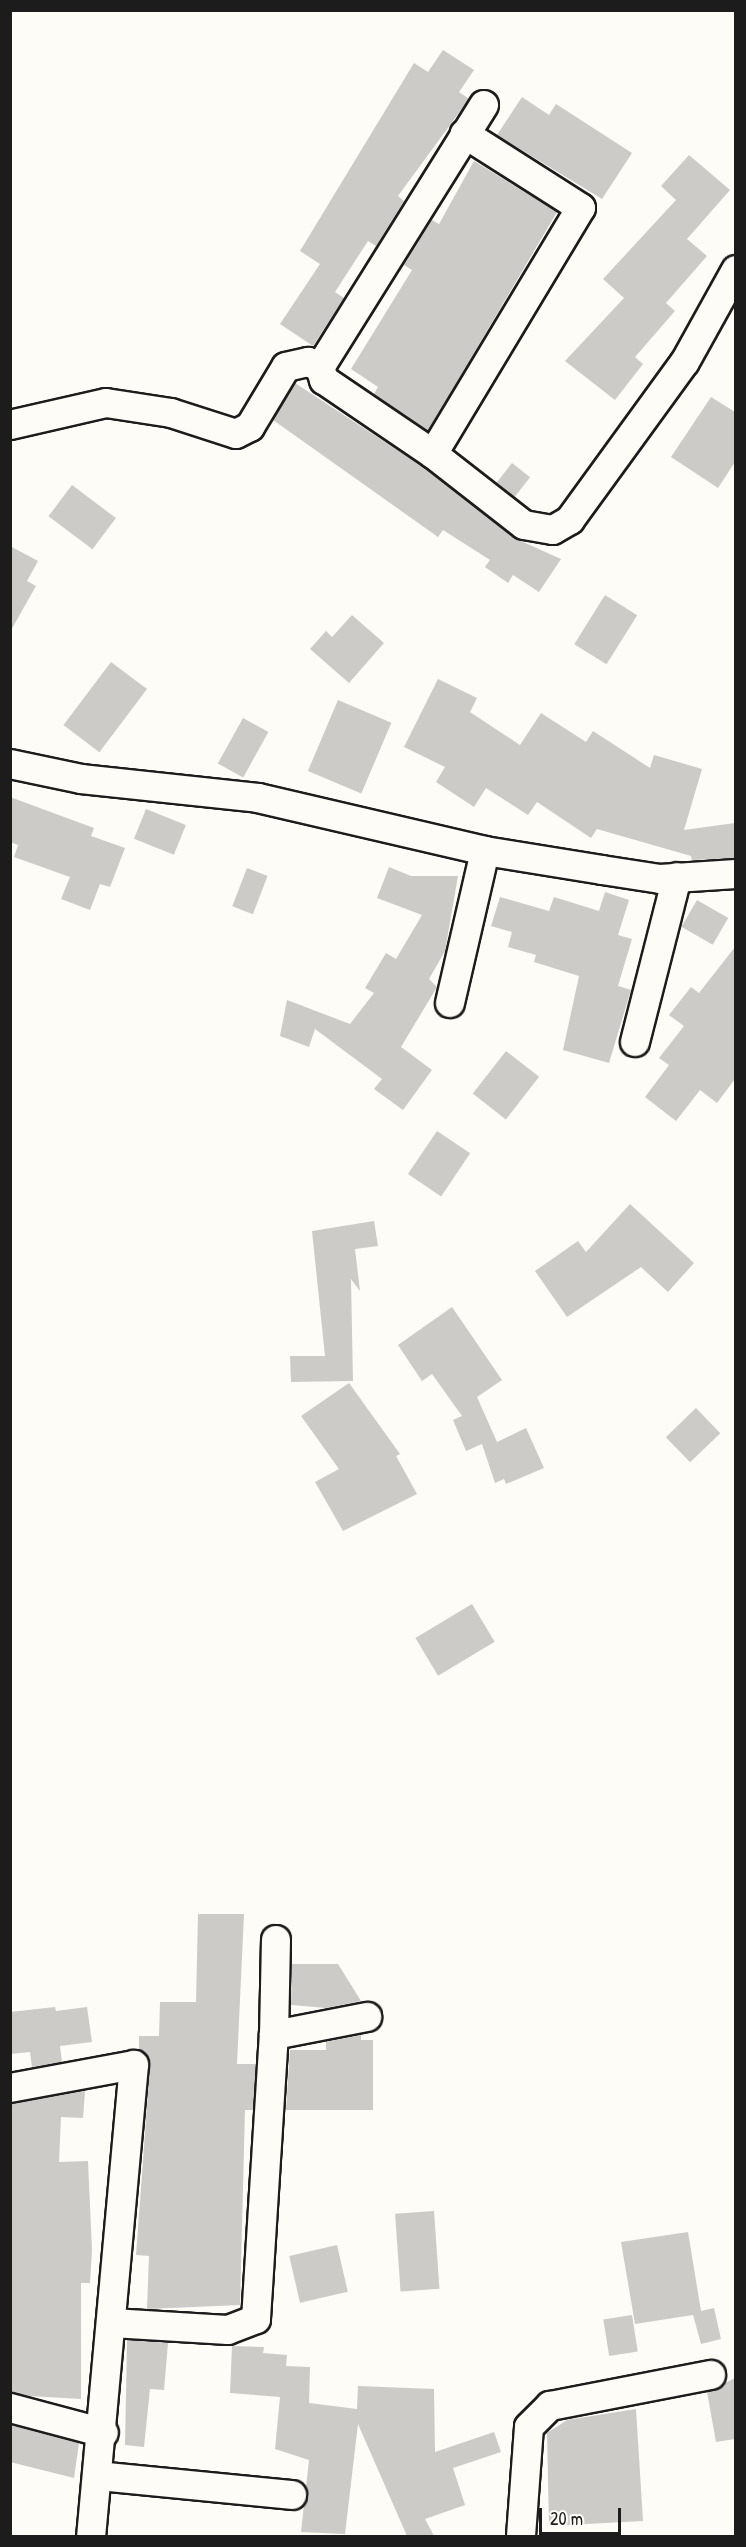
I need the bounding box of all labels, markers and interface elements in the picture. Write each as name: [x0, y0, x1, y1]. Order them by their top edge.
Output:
scale bar: [542, 2496, 624, 2534]
text: 20 m: [550, 2506, 583, 2531]

